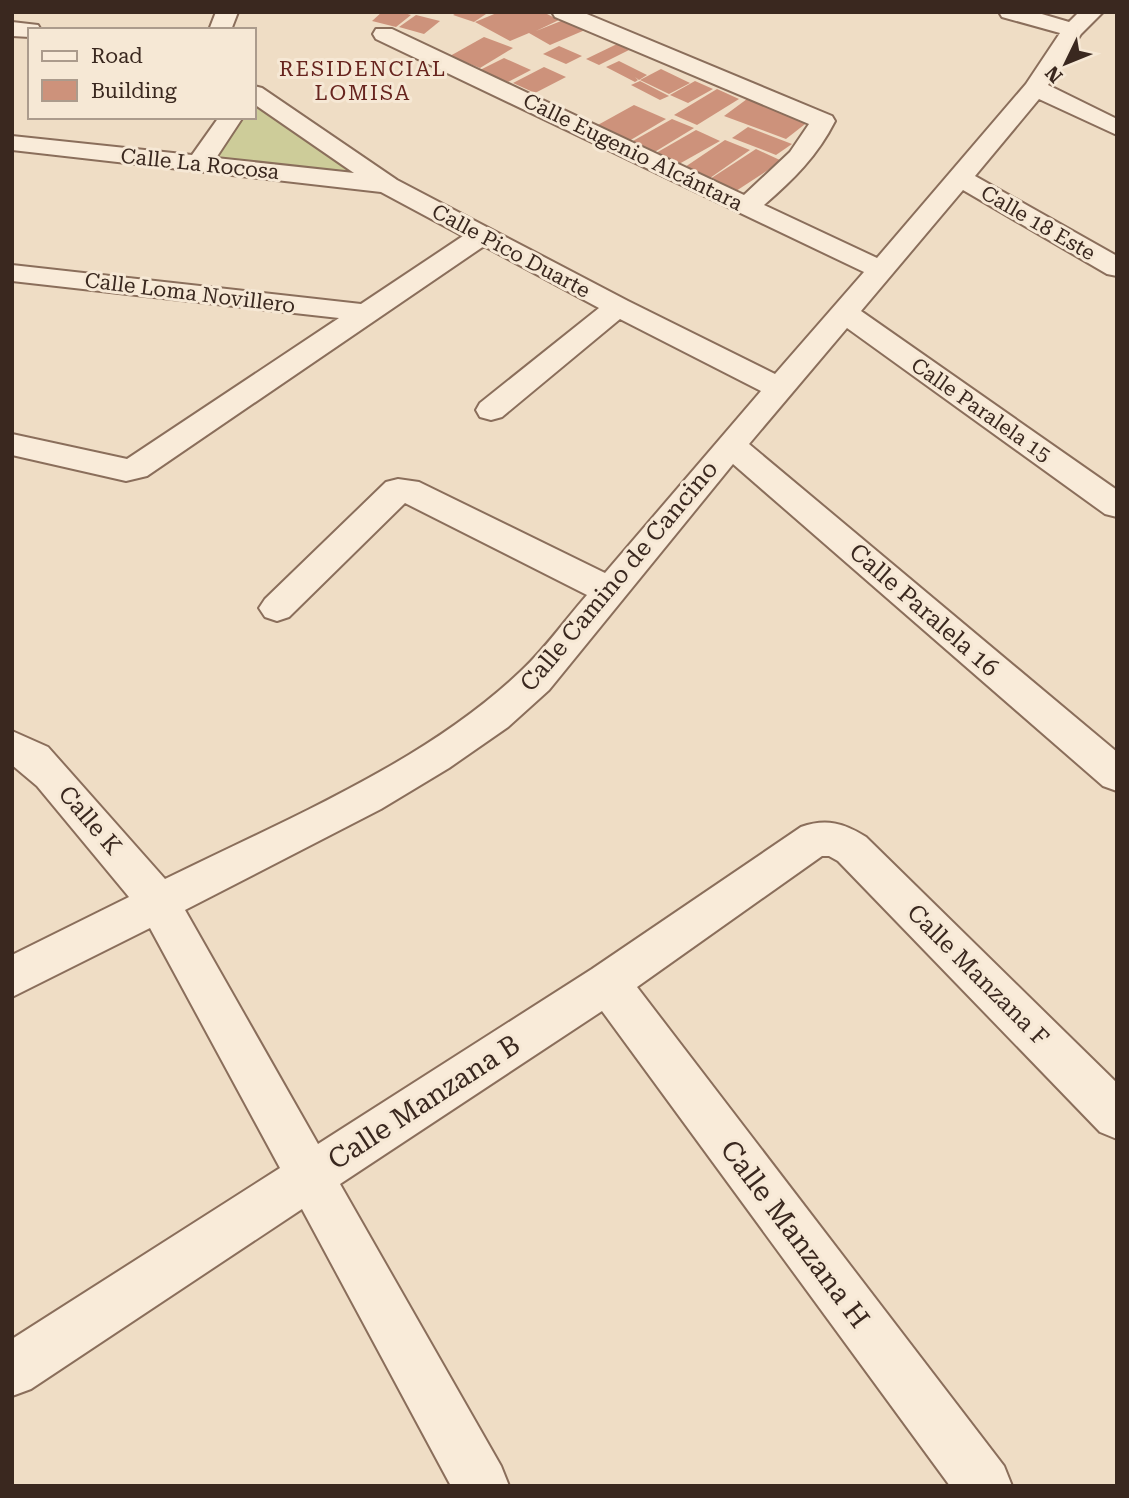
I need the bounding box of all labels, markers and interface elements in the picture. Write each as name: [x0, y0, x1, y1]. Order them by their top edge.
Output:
legend: [28, 28, 256, 119]
north arrow: [1031, 28, 1101, 98]
text: Road: [91, 44, 143, 68]
district label: RESIDENCIAL LOMISA: [279, 57, 447, 105]
text: N: [1040, 61, 1067, 87]
text: Building: [91, 79, 177, 103]
street label: Calle Eugenio Alcántara: [519, 88, 747, 216]
street label: Calle La Rocosa: [120, 144, 281, 184]
street label: Calle 18 Este: [977, 181, 1099, 265]
street label: Calle Pico Duarte: [428, 199, 594, 303]
street label: Calle Loma Novillero: [83, 268, 297, 318]
street label: Calle Paralela 15: [907, 353, 1055, 467]
street label: Calle Camino de Cancino: [514, 455, 724, 697]
street label: Calle Paralela 16: [844, 538, 1004, 682]
street label: Calle K: [53, 780, 128, 860]
street label: Calle Manzana F: [901, 898, 1055, 1052]
street label: Calle Manzana B: [322, 1028, 526, 1176]
street label: Calle Manzana H: [714, 1134, 876, 1334]

